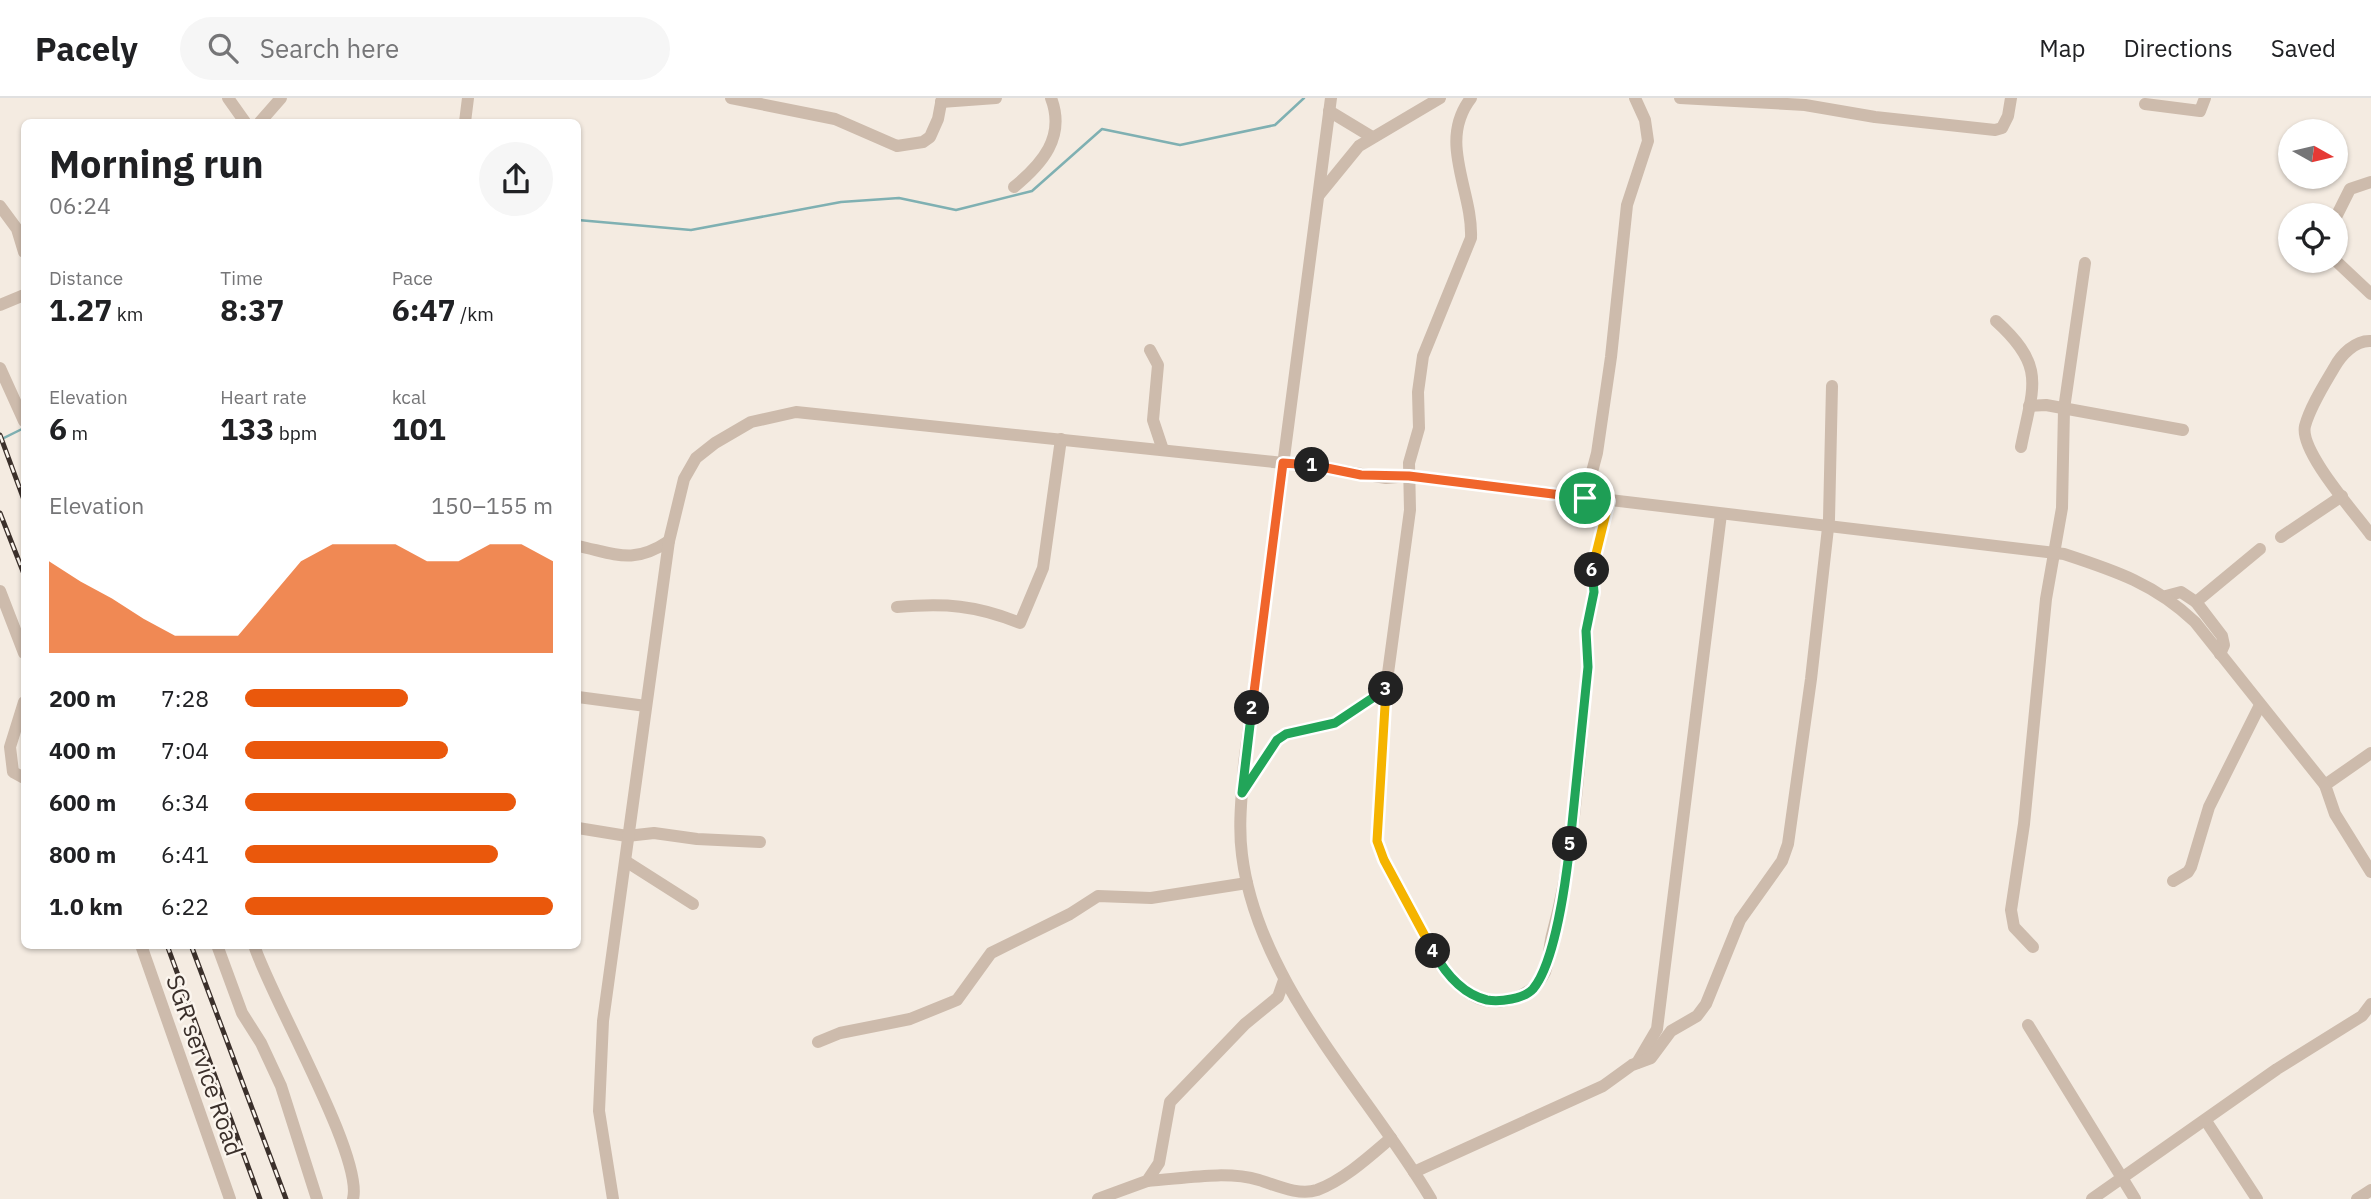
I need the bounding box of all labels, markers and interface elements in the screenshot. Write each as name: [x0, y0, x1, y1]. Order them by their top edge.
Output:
search box: [180, 17, 670, 80]
text: Pacely: [35, 27, 138, 70]
icon: search: [204, 29, 242, 67]
text: Search here: [260, 31, 399, 65]
text: Map: [2039, 32, 2085, 64]
text: Directions: [2123, 32, 2233, 64]
text: Saved: [2271, 32, 2336, 64]
north arrow: [2278, 119, 2348, 189]
map controls: [2278, 119, 2348, 273]
text: Morning run: [49, 139, 264, 188]
button: share: [479, 142, 553, 216]
text: 06:24: [49, 190, 111, 220]
button: locate: [2278, 203, 2348, 273]
text: Distance: [49, 266, 123, 290]
text: Time: [220, 266, 263, 290]
text: Pace: [392, 266, 433, 290]
text: 1.27: [49, 290, 112, 329]
text: 8:37: [220, 290, 284, 329]
text: 6:47: [392, 290, 456, 329]
text: km: [112, 302, 143, 326]
text: /km: [456, 302, 494, 326]
text: Elevation: [49, 385, 128, 409]
text: Heart rate: [220, 385, 307, 409]
text: kcal: [392, 385, 426, 409]
text: 6: [49, 409, 67, 448]
text: 133: [220, 409, 274, 448]
text: 101: [392, 409, 446, 448]
text: m: [67, 421, 88, 445]
text: bpm: [274, 421, 317, 445]
pin: 1: [1294, 448, 1330, 482]
text: 1: [1306, 452, 1317, 476]
pin: [1555, 468, 1615, 528]
icon: arrive: [1566, 479, 1604, 517]
text: Elevation: [49, 490, 144, 520]
text: 150–155 m: [431, 490, 553, 520]
pin: 6: [1574, 552, 1610, 588]
text: 6: [1586, 557, 1597, 581]
pin: 3: [1368, 672, 1404, 706]
text: 3: [1380, 676, 1391, 700]
text: 200 m: [49, 683, 116, 713]
text: 7:28: [161, 683, 209, 713]
pin: 2: [1234, 690, 1270, 726]
text: 2: [1246, 695, 1257, 719]
text: 400 m: [49, 735, 116, 765]
text: 7:04: [161, 735, 209, 765]
text: 600 m: [49, 787, 116, 817]
text: 6:34: [161, 787, 209, 817]
pin: 5: [1552, 826, 1588, 862]
text: 5: [1564, 831, 1575, 855]
text: 800 m: [49, 839, 116, 869]
text: 6:41: [161, 839, 209, 869]
text: 1.0 km: [49, 891, 123, 921]
text: 6:22: [161, 891, 209, 921]
pin: 4: [1416, 934, 1450, 968]
text: 4: [1427, 938, 1438, 962]
street label: SGR service Road: [159, 970, 251, 1160]

